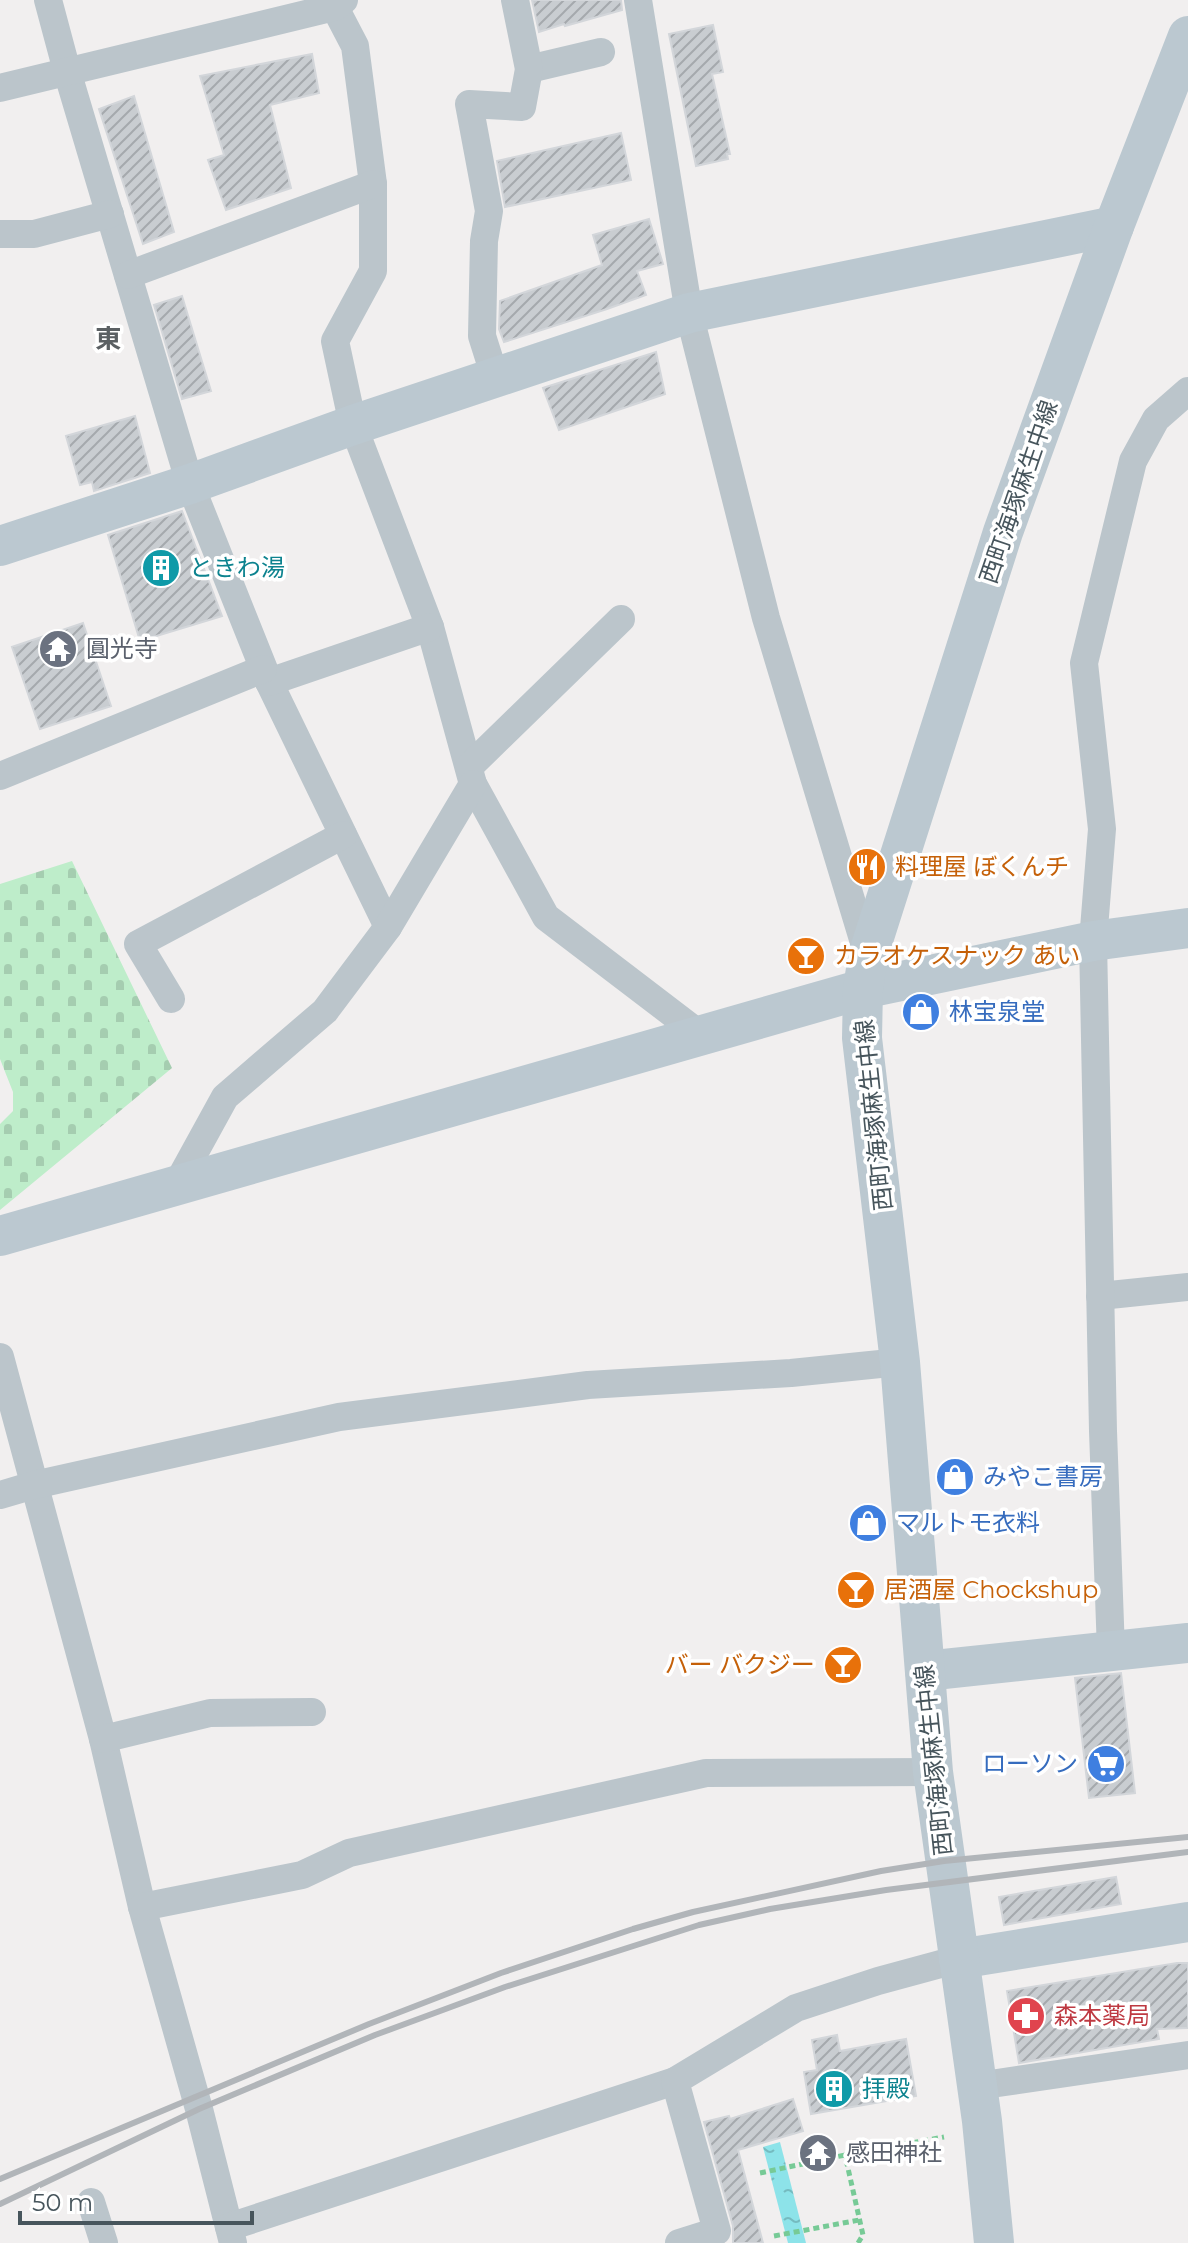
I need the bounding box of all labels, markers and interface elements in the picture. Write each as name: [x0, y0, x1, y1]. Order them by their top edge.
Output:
district label: 東: [95, 323, 121, 355]
street label: 西町海塚麻生中線: [974, 396, 1063, 587]
building icon: ときわ湯: [140, 547, 182, 589]
place label: ときわ湯: [189, 553, 285, 582]
temple icon: 圓光寺: [37, 628, 79, 670]
place label: 圓光寺: [86, 634, 158, 663]
restaurant icon: 料理屋 ぼくんチ: [846, 846, 888, 888]
place label: 料理屋 ぼくんチ: [895, 852, 1069, 881]
bar icon: カラオケスナック あい: [785, 935, 827, 977]
place label: カラオケスナック あい: [834, 941, 1080, 970]
shop icon: 林宝泉堂: [900, 991, 942, 1033]
place label: 林宝泉堂: [949, 997, 1045, 1026]
street label: 西町海塚麻生中線: [849, 1018, 898, 1212]
shop icon: みやこ書房: [934, 1456, 976, 1498]
place label: みやこ書房: [983, 1462, 1103, 1491]
shop icon: マルトモ衣料: [847, 1502, 889, 1544]
place label: マルトモ衣料: [896, 1508, 1040, 1537]
bar icon: 居酒屋 Chockshup: [835, 1569, 877, 1611]
place label: 居酒屋 Chockshup: [884, 1575, 1098, 1604]
bar icon: バー バクジー: [822, 1644, 864, 1686]
place label: バー バクジー: [665, 1650, 815, 1679]
street label: 西町海塚麻生中線: [909, 1663, 958, 1857]
supermarket icon: ローソン: [1085, 1743, 1127, 1785]
place label: ローソン: [982, 1749, 1078, 1778]
pharmacy icon: 森本薬局: [1005, 1995, 1047, 2037]
place label: 森本薬局: [1054, 2001, 1150, 2030]
building icon: 拝殿: [813, 2068, 855, 2110]
place label: 拝殿: [862, 2074, 910, 2103]
temple icon: 感田神社: [797, 2132, 839, 2174]
place label: 感田神社: [846, 2138, 942, 2167]
scale bar: [20, 2175, 252, 2225]
text: 50 m: [32, 2188, 93, 2217]

